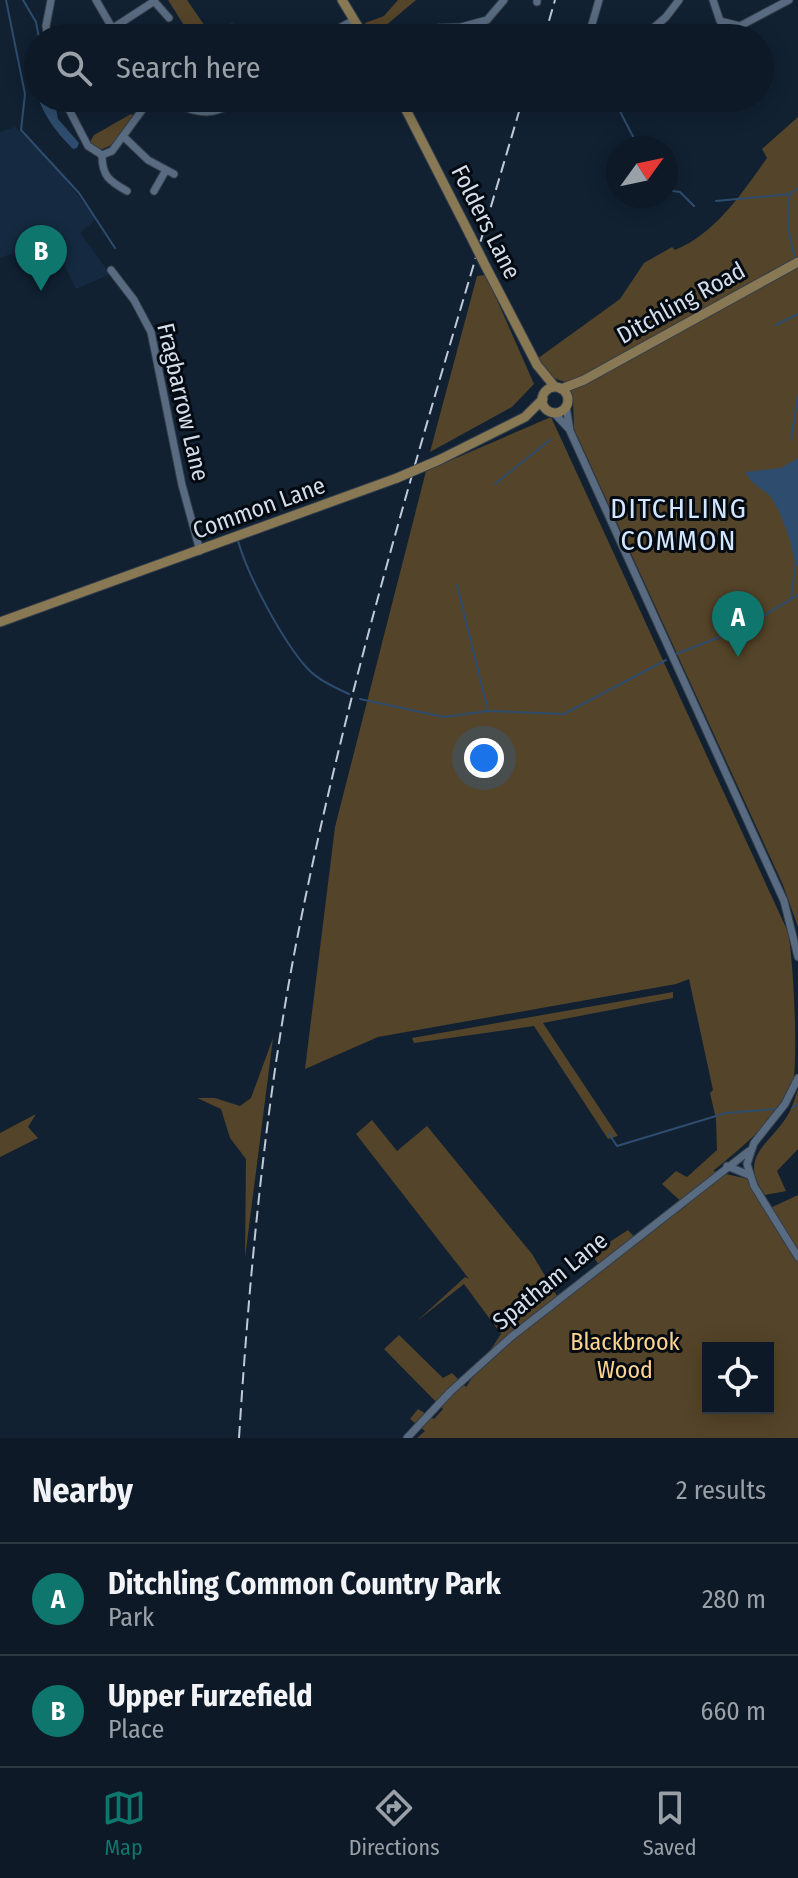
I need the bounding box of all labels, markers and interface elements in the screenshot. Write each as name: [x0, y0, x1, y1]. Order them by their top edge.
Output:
search box: [24, 24, 774, 112]
icon: search: [52, 46, 96, 90]
text: Search here: [116, 50, 261, 86]
north arrow: [606, 136, 678, 208]
street label: Folders Lane: [445, 160, 527, 284]
pin: B: [15, 225, 67, 291]
street label: Ditchling Road: [612, 256, 750, 350]
street label: Fragbarrow Lane: [151, 320, 215, 484]
street label: Common Lane: [189, 471, 329, 545]
district label: DITCHLING COMMON: [610, 492, 748, 557]
pin: A: [712, 591, 764, 657]
your location: [464, 738, 504, 778]
street label: Spatham Lane: [487, 1226, 613, 1336]
park label: Blackbrook Wood: [570, 1328, 681, 1384]
map controls: [702, 1342, 774, 1414]
button: locate: [702, 1342, 774, 1414]
text: Nearby: [32, 1470, 133, 1511]
text: 2 results: [676, 1475, 766, 1506]
text: Ditchling Common Country Park: [108, 1566, 501, 1602]
text: A: [51, 1584, 65, 1615]
text: 280 m: [702, 1584, 766, 1615]
text: Park: [108, 1602, 154, 1633]
text: Upper Furzefield: [108, 1678, 313, 1714]
text: B: [51, 1696, 65, 1727]
text: 660 m: [701, 1696, 766, 1727]
text: Place: [108, 1714, 164, 1745]
tab: Map: [102, 1786, 146, 1861]
tab: Directions: [349, 1786, 440, 1861]
tab: Saved: [643, 1786, 696, 1861]

